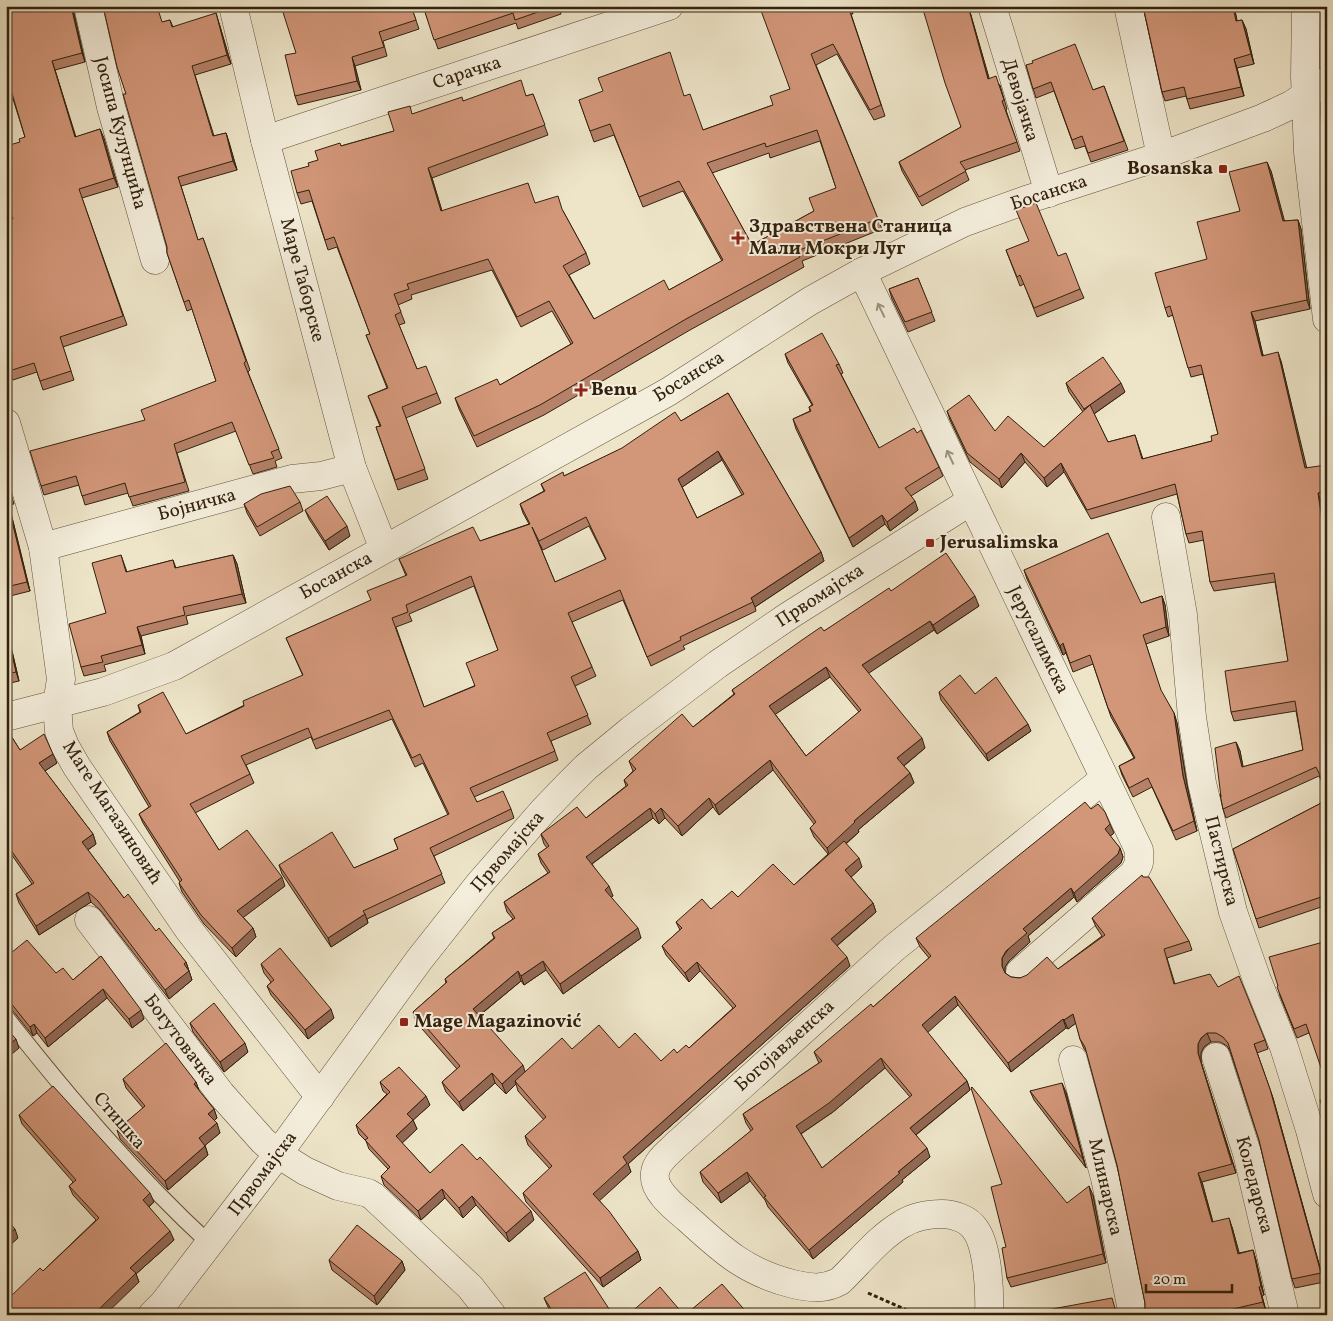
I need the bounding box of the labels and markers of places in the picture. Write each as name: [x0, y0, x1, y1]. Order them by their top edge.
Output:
place label: Bosanska: [1127, 156, 1213, 182]
marker: Bosanska: [1217, 163, 1229, 175]
place label: Здравствена Станица Мали Мокри Луг: [749, 214, 952, 262]
marker: Здравствена Станица Мали Мокри Луг: [731, 231, 745, 245]
place label: Benu: [591, 377, 638, 403]
marker: Benu: [575, 384, 587, 396]
place label: Jerusalimska: [939, 530, 1059, 556]
marker: Jerusalimska: [924, 537, 936, 549]
place label: Mage Magazinović: [414, 1009, 581, 1035]
marker: Mage Magazinović: [398, 1016, 410, 1028]

